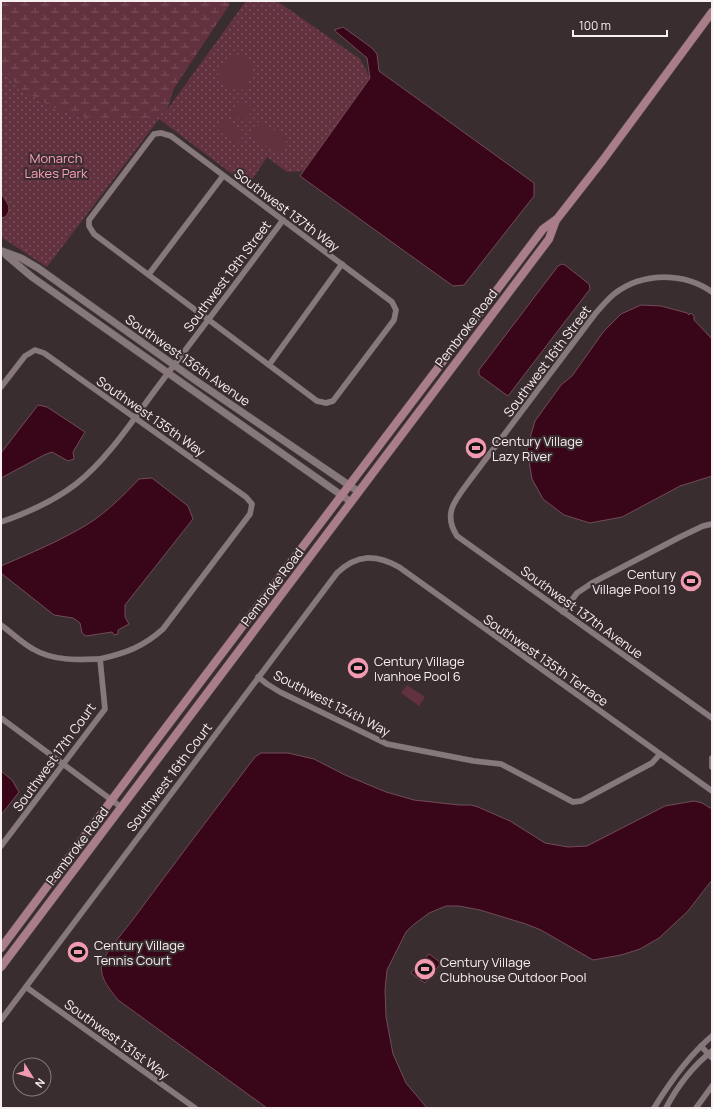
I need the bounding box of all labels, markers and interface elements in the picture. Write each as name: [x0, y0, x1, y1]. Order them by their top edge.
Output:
scale bar: [573, 12, 667, 38]
text: 100 m: [579, 17, 611, 34]
park label: Monarch Lakes Park: [24, 149, 88, 182]
street label: Southwest 137th Way: [231, 164, 344, 256]
street label: Southwest 19th Street: [179, 217, 275, 335]
street label: Pembroke Road: [431, 285, 501, 371]
street label: Southwest 16th Street: [499, 302, 595, 420]
street label: Southwest 136th Avenue: [122, 310, 254, 410]
street label: Southwest 135th Way: [93, 372, 209, 460]
place label: Century Village Lazy River: [492, 432, 583, 465]
sports icon: Century Village Lazy River: [463, 435, 489, 461]
street label: Pembroke Road: [237, 544, 307, 630]
street label: Southwest 137th Avenue: [517, 561, 647, 663]
place label: Century Village Pool 19: [592, 565, 676, 598]
sports icon: Century Village Pool 19: [678, 568, 704, 594]
street label: Southwest 135th Terrace: [480, 610, 612, 710]
place label: Century Village Ivanhoe Pool 6: [374, 652, 465, 685]
sports icon: Century Village Ivanhoe Pool 6: [345, 655, 371, 681]
street label: Southwest 134th Way: [270, 666, 394, 740]
street label: Southwest 17th Court: [8, 699, 100, 815]
street label: Southwest 16th Court: [122, 719, 216, 835]
street label: Pembroke Road: [42, 803, 112, 889]
place label: Century Village Tennis Court: [94, 936, 185, 969]
sports icon: Century Village Tennis Court: [65, 939, 91, 965]
place label: Century Village Clubhouse Outdoor Pool: [440, 953, 587, 986]
sports icon: Century Village Clubhouse Outdoor Pool: [412, 956, 438, 982]
street label: Southwest 131st Way: [61, 995, 173, 1083]
north arrow: [12, 1057, 52, 1097]
text: N: [32, 1076, 49, 1091]

